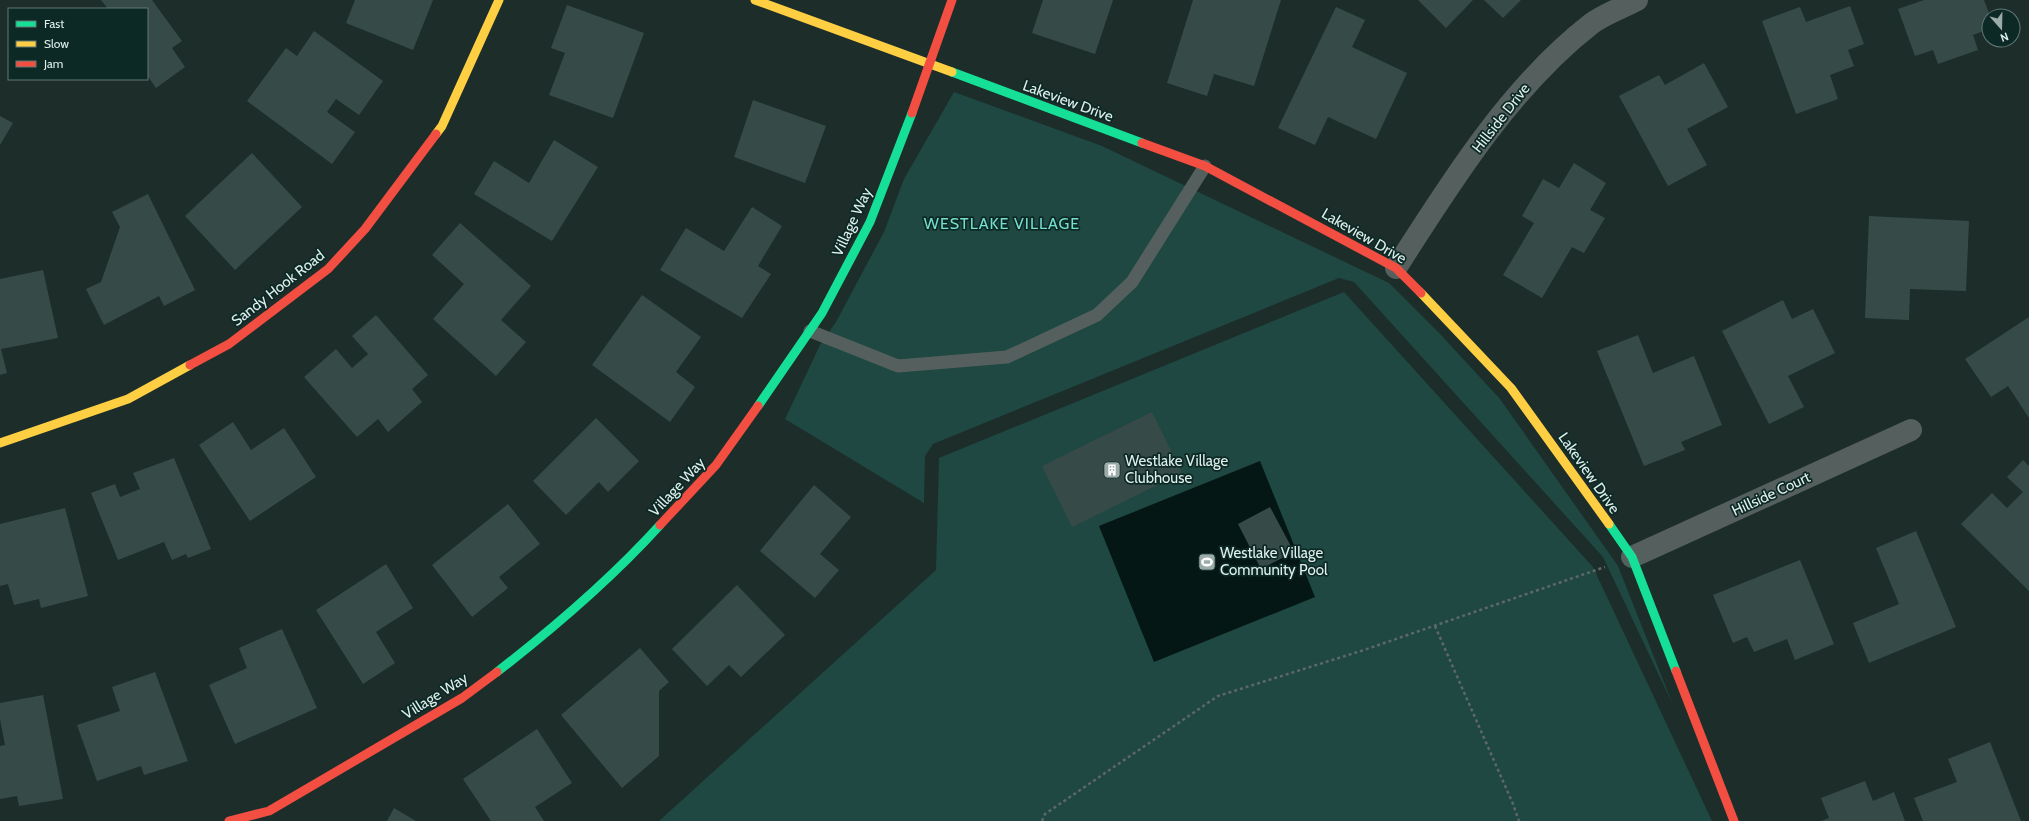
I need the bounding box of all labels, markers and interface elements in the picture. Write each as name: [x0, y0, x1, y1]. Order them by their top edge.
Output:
legend: [8, 8, 148, 80]
north arrow: [1981, 8, 2021, 48]
text: Fast: [44, 16, 64, 31]
text: N: [1998, 29, 2010, 45]
text: Slow: [44, 36, 69, 51]
text: Jam: [43, 56, 63, 71]
street label: Lakeview Drive: [1020, 76, 1116, 126]
street label: Hillside Drive: [1468, 79, 1534, 156]
street label: Village Way: [828, 184, 876, 259]
street label: Lakeview Drive: [1318, 204, 1410, 268]
district label: WESTLAKE VILLAGE: [924, 214, 1080, 233]
street label: Sandy Hook Road: [228, 246, 328, 330]
street label: Lakeview Drive: [1554, 429, 1624, 517]
place label: Westlake Village Clubhouse: [1125, 452, 1228, 487]
street label: Village Way: [645, 454, 709, 520]
building icon: Westlake Village Clubhouse: [1102, 460, 1122, 480]
street label: Hillside Court: [1729, 468, 1813, 520]
place label: Westlake Village Community Pool: [1220, 544, 1328, 579]
sports icon: Westlake Village Community Pool: [1197, 552, 1217, 572]
street label: Village Way: [399, 669, 471, 723]

